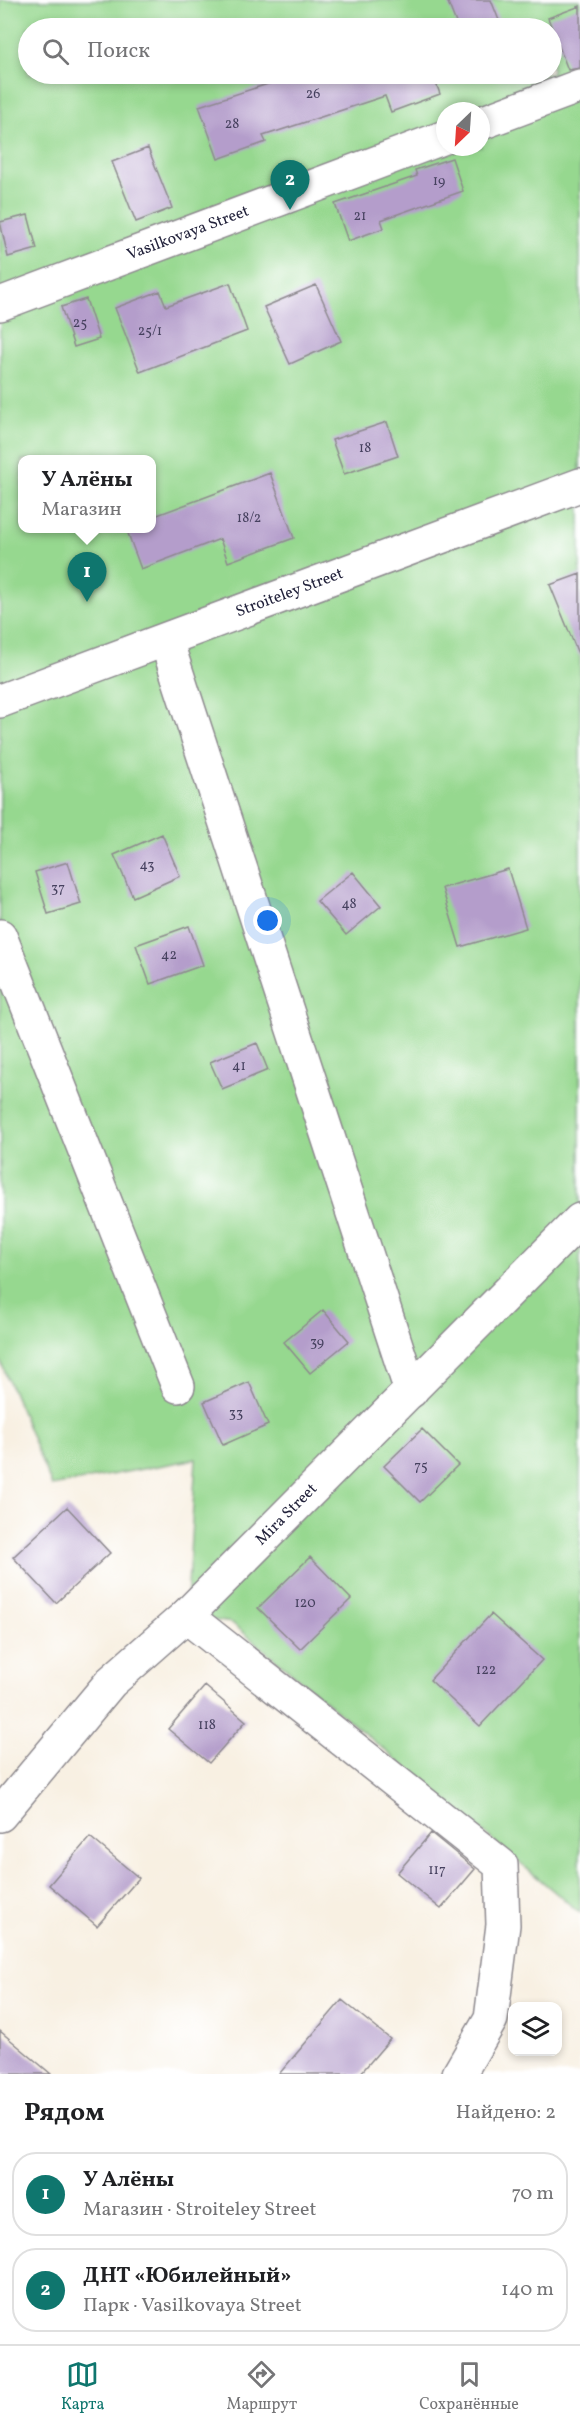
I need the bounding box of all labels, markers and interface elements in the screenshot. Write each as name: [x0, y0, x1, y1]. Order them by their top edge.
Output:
search box: [18, 18, 562, 84]
icon: search: [39, 35, 72, 68]
text: Поиск: [87, 36, 150, 67]
house number: 26: [306, 85, 320, 104]
north arrow: [436, 102, 490, 156]
house number: 28: [225, 115, 239, 134]
pin: 2: [270, 160, 310, 210]
house number: 19: [433, 172, 445, 191]
street label: Vasilkovaya Street: [124, 200, 253, 266]
house number: 21: [354, 207, 366, 226]
house number: 25: [73, 314, 87, 333]
house number: 25/1: [138, 322, 162, 341]
house number: 18: [359, 439, 371, 458]
popup: [18, 455, 156, 533]
text: У Алёны: [41, 465, 133, 496]
text: Магазин: [41, 496, 122, 524]
house number: 18/2: [237, 509, 261, 528]
pin: 1: [68, 552, 106, 602]
street label: Stroiteley Street: [233, 563, 347, 623]
house number: 43: [140, 856, 154, 875]
house number: 37: [51, 879, 65, 898]
house number: 48: [341, 895, 357, 914]
your location: [253, 906, 282, 935]
house number: 42: [161, 946, 177, 965]
house number: 41: [232, 1057, 246, 1076]
house number: 39: [310, 1333, 324, 1352]
house number: 33: [229, 1404, 243, 1423]
house number: 75: [414, 1457, 428, 1476]
street label: Mira Street: [251, 1478, 323, 1551]
house number: 120: [294, 1594, 316, 1613]
house number: 122: [476, 1661, 496, 1680]
house number: 118: [198, 1716, 216, 1735]
house number: 117: [428, 1861, 446, 1880]
map controls: [508, 2002, 562, 2056]
button: layers: [508, 2002, 562, 2056]
text: Рядом: [24, 2095, 104, 2131]
text: Найдено: 2: [456, 2099, 556, 2127]
text: У Алёны: [83, 2165, 174, 2196]
text: 1: [41, 2180, 50, 2208]
text: 70 m: [511, 2180, 554, 2208]
text: Магазин · Stroiteley Street: [83, 2196, 317, 2224]
text: ДНТ «Юбилейный»: [83, 2261, 291, 2292]
text: 2: [40, 2276, 51, 2304]
text: 140 m: [501, 2276, 554, 2304]
text: Парк · Vasilkovaya Street: [83, 2292, 302, 2320]
tab: Карта: [61, 2358, 104, 2416]
tab: Маршрут: [226, 2358, 297, 2416]
tab: Сохранённые: [419, 2358, 519, 2416]

